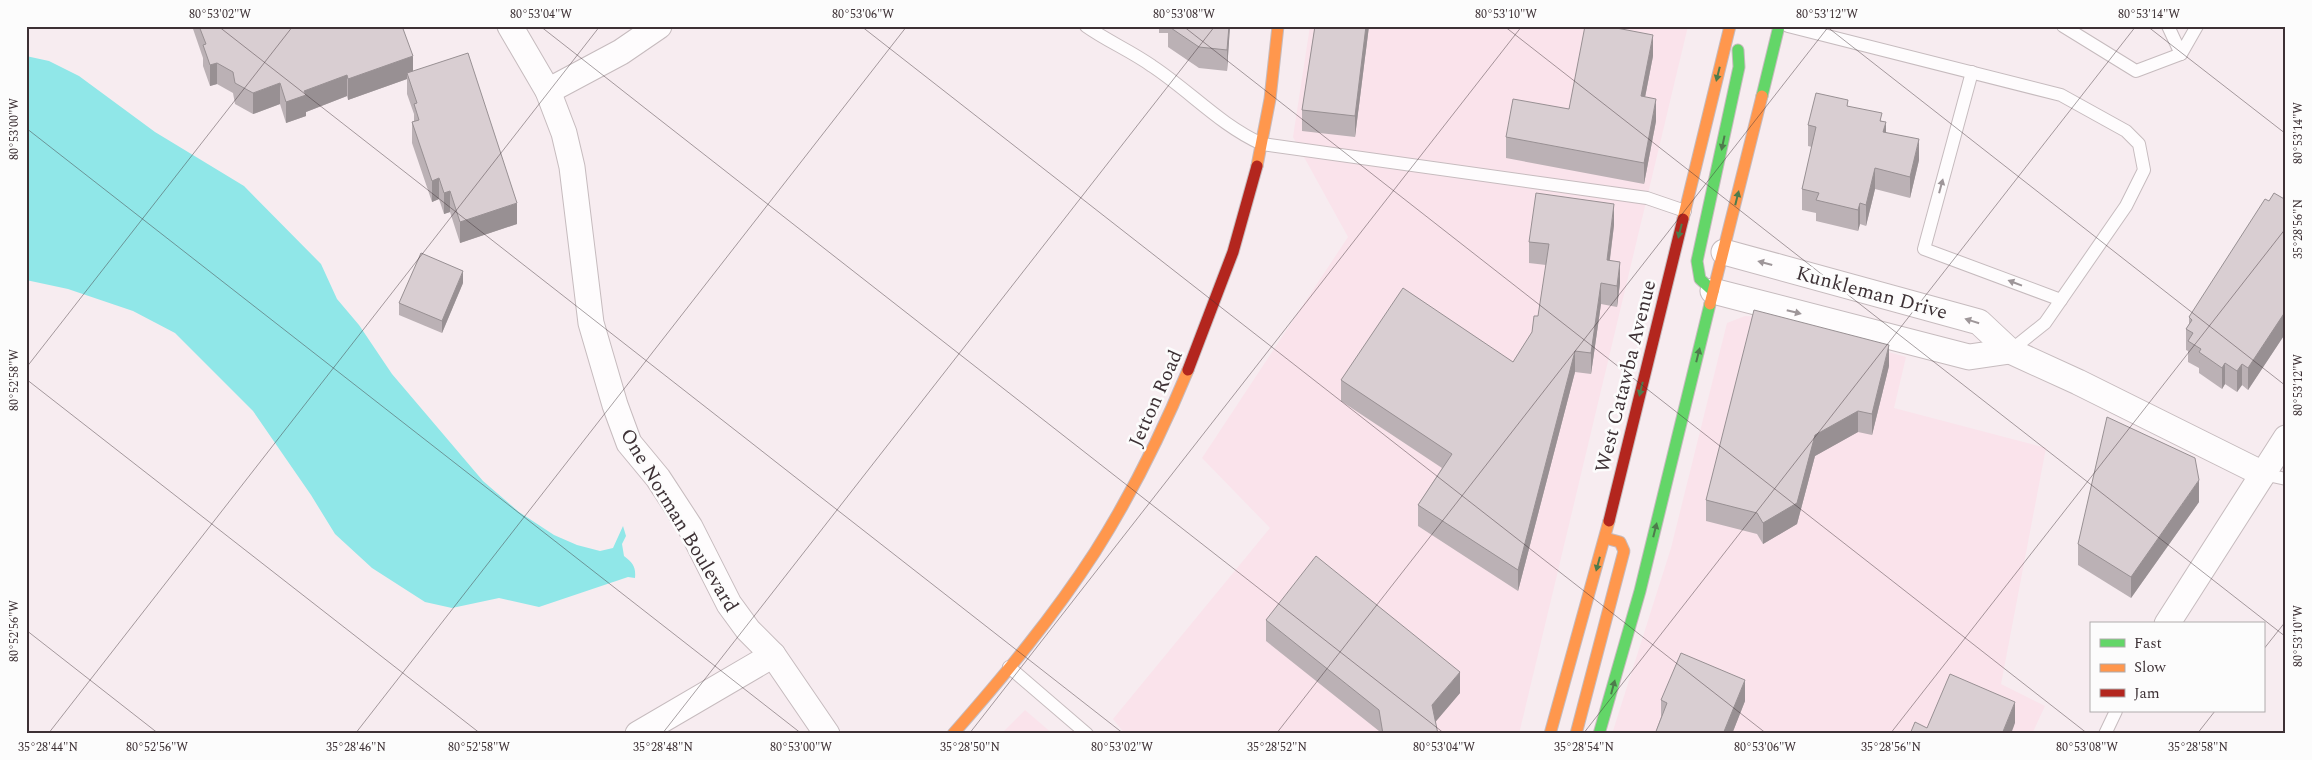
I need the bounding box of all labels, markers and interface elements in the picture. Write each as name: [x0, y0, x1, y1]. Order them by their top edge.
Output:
text: 80°53'02"W: [189, 5, 251, 24]
text: 80°53'04"W: [510, 5, 572, 24]
text: 80°53'06"W: [832, 5, 894, 24]
text: 80°53'08"W: [1153, 5, 1215, 24]
text: 80°53'10"W: [1475, 5, 1537, 24]
text: 80°53'12"W: [1796, 5, 1858, 24]
text: 80°53'14"W: [2118, 5, 2180, 24]
one-way arrow: [1714, 66, 1722, 81]
text: 80°53'00"W: [5, 98, 24, 160]
text: 80°53'14"W: [2289, 102, 2308, 164]
one-way arrow: [1719, 136, 1727, 151]
one-way arrow: [1938, 178, 1946, 193]
one-way arrow: [1733, 190, 1741, 205]
text: 35°28'56"N: [2289, 199, 2308, 259]
one-way arrow: [1676, 224, 1684, 239]
street label: Kunkleman Drive: [1793, 258, 1951, 328]
one-way arrow: [1758, 259, 1773, 267]
street label: West Catawba Avenue: [1587, 277, 1664, 476]
one-way arrow: [2008, 279, 2023, 286]
one-way arrow: [1787, 308, 1802, 316]
one-way arrow: [1965, 316, 1980, 324]
street label: Jetton Road: [1121, 345, 1191, 452]
one-way arrow: [1694, 348, 1702, 363]
text: 80°52'58"W: [5, 349, 24, 411]
text: 80°53'12"W: [2289, 354, 2308, 416]
one-way arrow: [1637, 382, 1645, 397]
street label: One Norman Boulevard: [612, 423, 746, 618]
one-way arrow: [1651, 523, 1659, 538]
one-way arrow: [1594, 556, 1602, 572]
text: 80°52'56"W: [5, 600, 24, 662]
text: 80°53'10"W: [2289, 605, 2308, 667]
legend: [2090, 622, 2264, 712]
text: Fast: [2134, 632, 2162, 655]
text: Slow: [2134, 656, 2166, 679]
one-way arrow: [1609, 680, 1617, 695]
text: Jam: [2134, 682, 2160, 705]
text: 35°28'44"N: [18, 738, 78, 757]
text: 80°52'56"W: [126, 738, 188, 757]
text: 35°28'46"N: [326, 738, 386, 757]
text: 80°52'58"W: [448, 738, 510, 757]
text: 35°28'48"N: [633, 738, 693, 757]
text: 80°53'00"W: [770, 738, 832, 757]
text: 35°28'50"N: [940, 738, 1000, 757]
text: 80°53'02"W: [1091, 738, 1153, 757]
text: 35°28'52"N: [1247, 738, 1307, 757]
text: 80°53'04"W: [1413, 738, 1475, 757]
text: 35°28'54"N: [1554, 738, 1614, 757]
text: 80°53'06"W: [1734, 738, 1796, 757]
text: 35°28'56"N: [1861, 738, 1921, 757]
text: 80°53'08"W: [2056, 738, 2118, 757]
text: 35°28'58"N: [2168, 738, 2228, 757]

